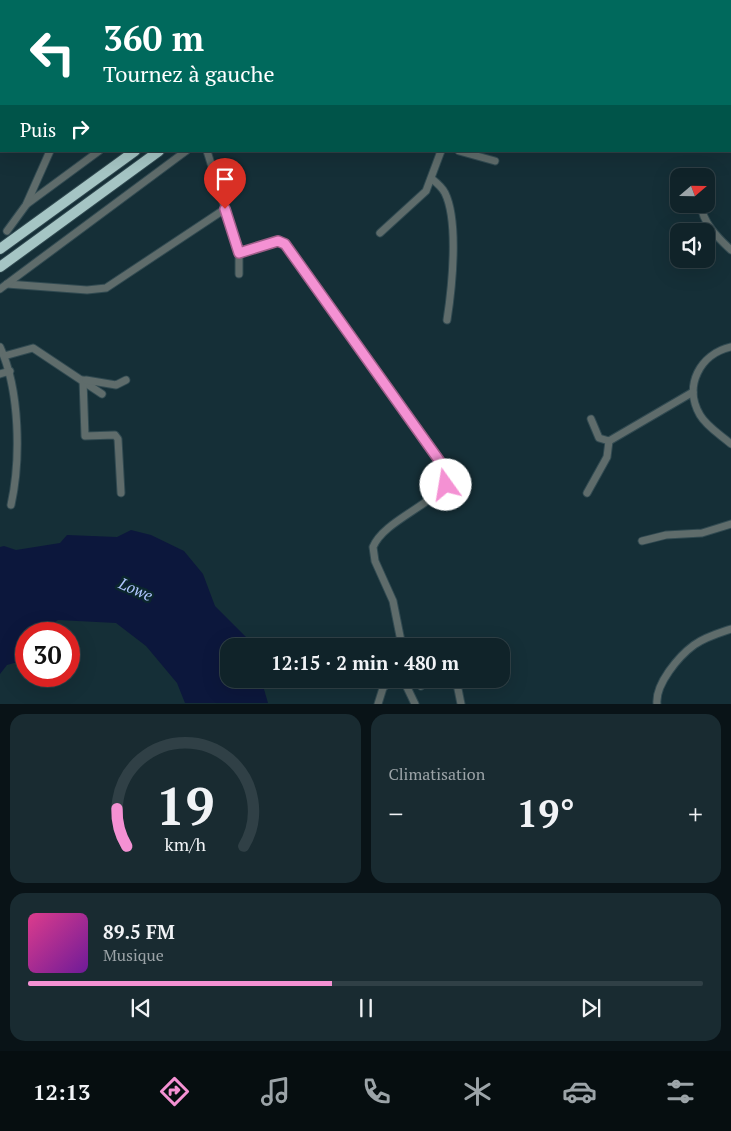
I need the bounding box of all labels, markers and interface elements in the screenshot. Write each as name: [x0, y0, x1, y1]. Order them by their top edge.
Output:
text: 360 m: [103, 15, 204, 61]
icon: left: [20, 20, 85, 85]
text: Tournez à gauche: [103, 59, 274, 88]
icon: right: [66, 115, 94, 143]
text: Puis: [20, 117, 56, 142]
pin: [204, 158, 246, 209]
icon: arrive: [211, 165, 239, 193]
north arrow: [670, 168, 715, 212]
map controls: [670, 168, 715, 268]
button: sound: [670, 223, 715, 268]
position arrow: [419, 458, 471, 510]
water label: Lowe: [115, 571, 156, 606]
speed limit sign: 30: [15, 622, 80, 687]
text: 12:15 · 2 min · 480 m: [271, 650, 459, 675]
text: Climatisation: [389, 763, 485, 785]
text: 19: [156, 771, 215, 840]
text: 19°: [516, 788, 575, 838]
text: −: [389, 795, 403, 832]
text: +: [688, 795, 703, 832]
text: km/h: [165, 832, 206, 856]
text: 89.5 FM: [103, 919, 175, 944]
text: Musique: [103, 944, 164, 966]
icon: previous: [127, 994, 155, 1022]
icon: pause: [352, 994, 380, 1022]
icon: next: [577, 994, 605, 1022]
icon: directions: [157, 1074, 192, 1109]
icon: music: [258, 1074, 293, 1109]
icon: phone: [359, 1074, 394, 1109]
icon: climate: [460, 1074, 495, 1109]
icon: car: [562, 1074, 597, 1109]
icon: filters: [663, 1074, 698, 1109]
text: 12:13: [33, 1077, 90, 1106]

